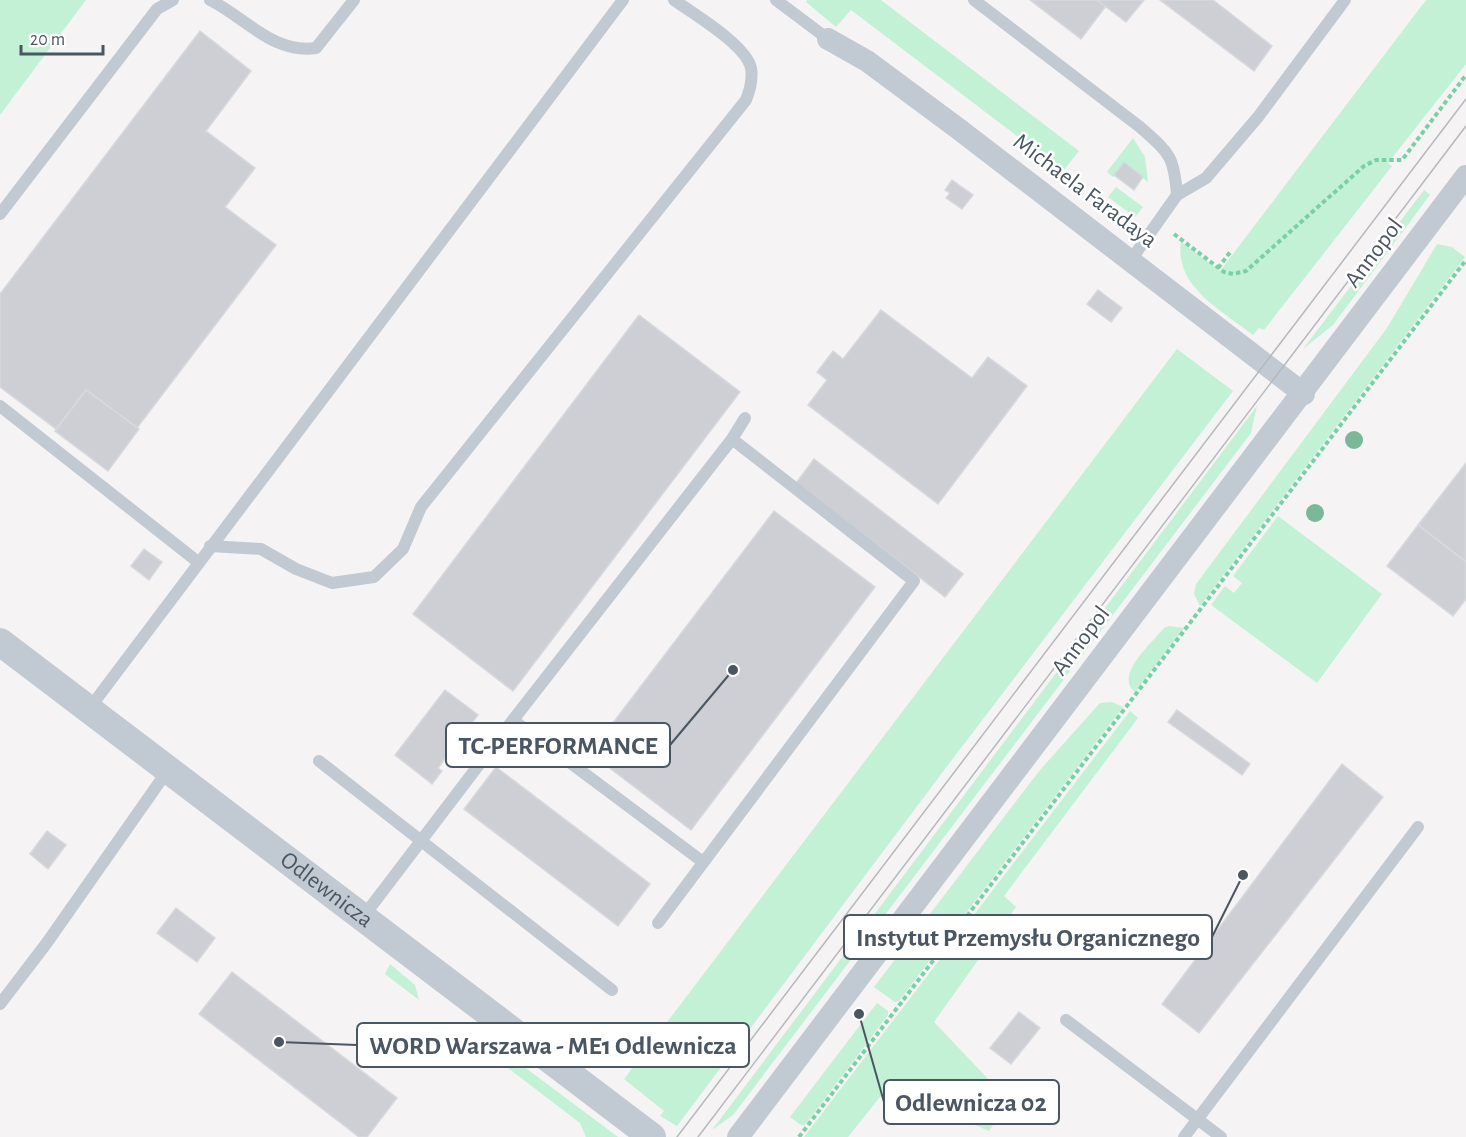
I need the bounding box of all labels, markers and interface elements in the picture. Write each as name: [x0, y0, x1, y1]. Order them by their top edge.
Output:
scale bar: [21, 18, 104, 56]
text: 20 m: [30, 31, 65, 49]
street label: Michaela Faradaya: [1009, 129, 1161, 253]
street label: Annopol: [1340, 214, 1408, 292]
street label: Annopol: [1047, 602, 1115, 680]
callout: TC-PERFORMANCE: [446, 723, 670, 767]
text: TC-PERFORMANCE: [458, 733, 658, 759]
street label: Odlewnicza: [276, 847, 377, 933]
callout: Instytut Przemysłu Organicznego: [844, 915, 1212, 959]
text: Instytut Przemysłu Organicznego: [856, 925, 1200, 951]
callout: WORD Warszawa - ME1 Odlewnicza: [357, 1023, 749, 1067]
text: WORD Warszawa - ME1 Odlewnicza: [369, 1033, 737, 1059]
callout: Odlewnicza 02: [884, 1080, 1059, 1124]
text: Odlewnicza 02: [895, 1090, 1047, 1116]

